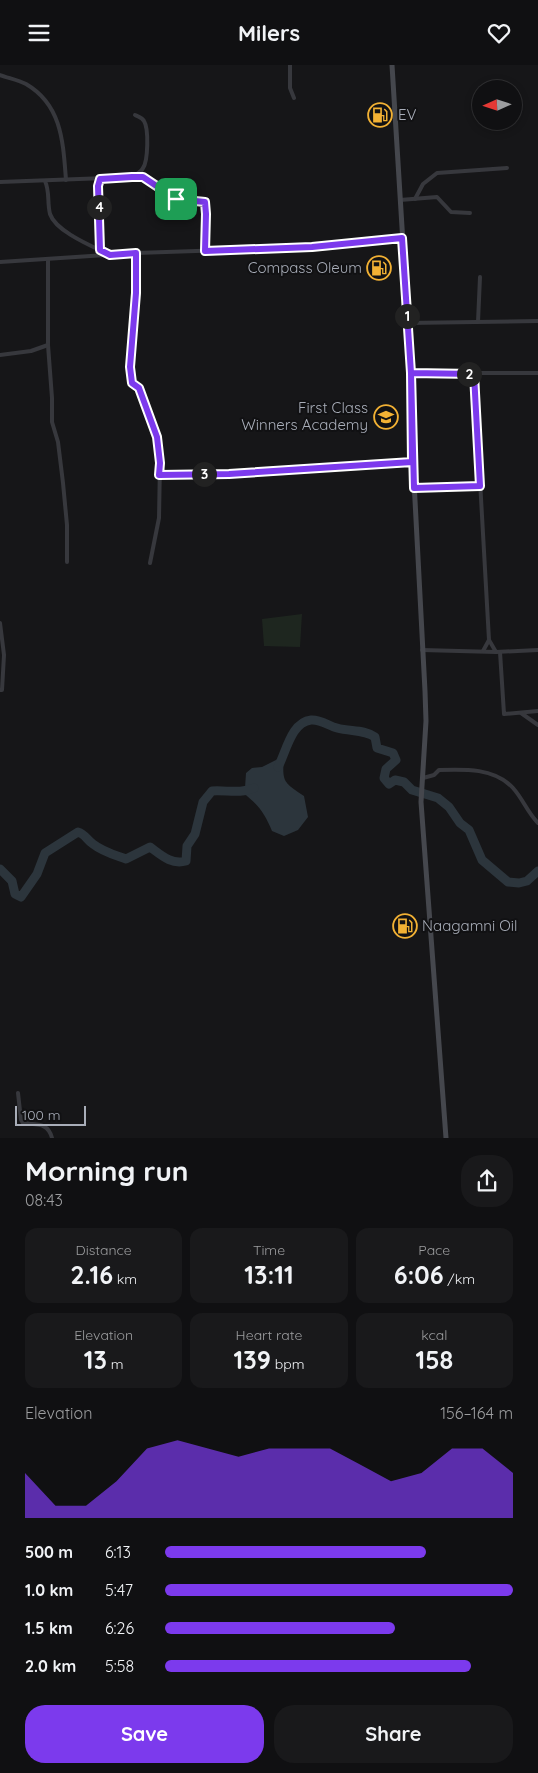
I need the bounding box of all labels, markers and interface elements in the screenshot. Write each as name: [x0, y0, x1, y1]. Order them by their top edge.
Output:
icon: menu: [25, 19, 53, 47]
text: Milers: [238, 19, 300, 47]
icon: heart: [485, 19, 513, 47]
north arrow: [472, 80, 522, 130]
map controls: [472, 80, 522, 130]
fuel station icon: EV: [367, 102, 393, 128]
place label: EV: [398, 105, 417, 124]
pin: [155, 178, 197, 220]
icon: arrive: [162, 185, 190, 213]
pin: 4: [86, 195, 112, 219]
text: 4: [95, 198, 104, 216]
fuel station icon: Compass Oleum: [366, 255, 392, 281]
place label: Compass Oleum: [248, 258, 362, 277]
pin: 1: [394, 303, 420, 329]
text: 1: [405, 307, 410, 325]
pin: 2: [456, 361, 482, 387]
text: 2: [466, 365, 473, 383]
place label: First Class Winners Academy: [241, 398, 368, 434]
school or university icon: First Class Winners Academy: [373, 404, 399, 430]
pin: 3: [192, 461, 216, 487]
text: 3: [201, 465, 208, 483]
fuel station icon: Naagamni Oil: [392, 913, 418, 939]
place label: Naagamni Oil: [422, 916, 517, 935]
scale bar: [15, 1103, 86, 1126]
text: 100 m: [22, 1106, 60, 1124]
text: Morning run: [25, 1153, 189, 1188]
button: share: [461, 1155, 513, 1207]
text: 08:43: [25, 1190, 63, 1210]
text: Distance: [76, 1241, 132, 1259]
text: Time: [253, 1241, 285, 1259]
text: Pace: [418, 1241, 450, 1259]
text: 2.16: [70, 1259, 113, 1290]
text: 13:11: [244, 1259, 294, 1290]
text: 6:06: [394, 1259, 444, 1290]
text: km: [113, 1270, 137, 1288]
text: /km: [444, 1270, 475, 1288]
text: Elevation: [74, 1326, 133, 1344]
text: Heart rate: [236, 1326, 302, 1344]
text: kcal: [421, 1326, 447, 1344]
text: 13: [84, 1344, 107, 1375]
text: 139: [234, 1344, 271, 1375]
text: 158: [415, 1344, 453, 1375]
text: m: [107, 1355, 124, 1373]
text: bpm: [271, 1355, 304, 1373]
text: Elevation: [25, 1403, 92, 1423]
text: 156–164 m: [440, 1403, 513, 1423]
text: 500 m: [25, 1542, 73, 1562]
text: 6:13: [105, 1542, 131, 1562]
text: 1.0 km: [25, 1580, 73, 1600]
text: 5:47: [105, 1580, 133, 1600]
text: 1.5 km: [25, 1618, 73, 1638]
text: 6:26: [105, 1618, 134, 1638]
text: 2.0 km: [25, 1656, 76, 1676]
text: 5:58: [105, 1656, 134, 1676]
button: Save: [25, 1705, 264, 1763]
button: Share: [274, 1705, 513, 1763]

